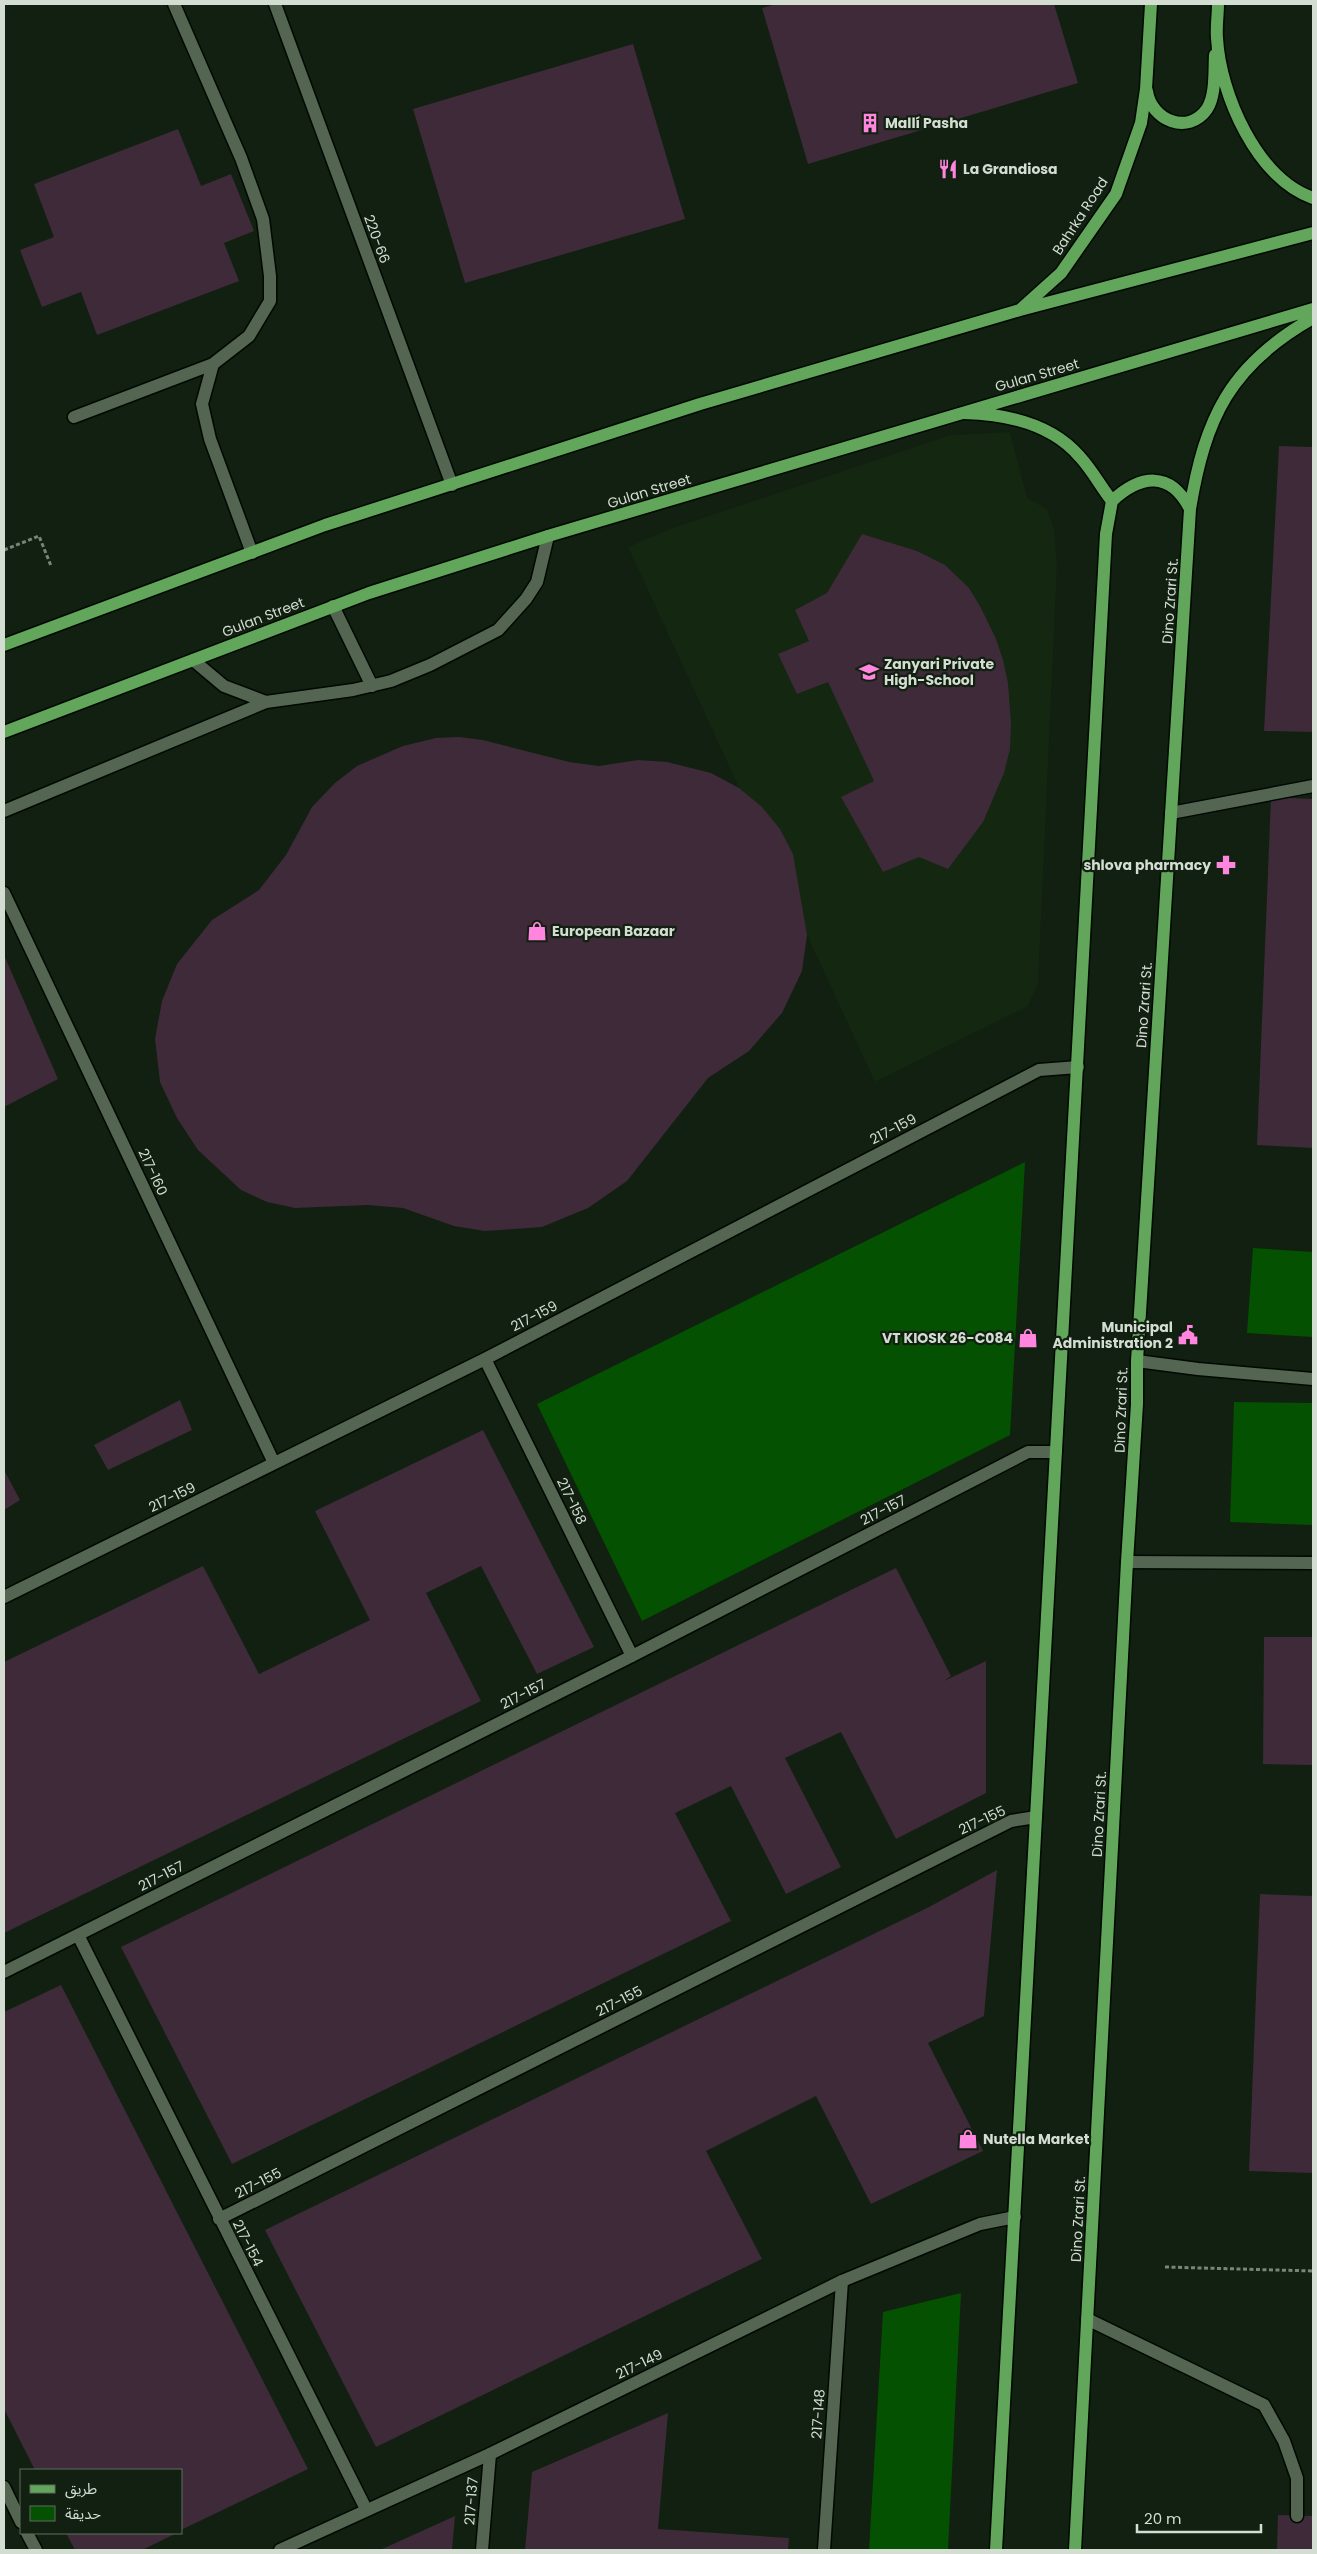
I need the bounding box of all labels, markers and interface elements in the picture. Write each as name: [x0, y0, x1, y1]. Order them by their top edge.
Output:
building icon: Mallí Pasha: [859, 112, 881, 134]
place label: Mallí Pasha: [885, 113, 968, 133]
restaurant icon: La Grandiosa: [937, 158, 959, 180]
place label: La Grandiosa: [963, 159, 1058, 179]
street label: Bahrka Road: [1047, 173, 1113, 259]
street label: 220-66: [359, 212, 395, 266]
street label: Gulan Street: [993, 353, 1081, 397]
street label: Gulan Street: [605, 469, 693, 513]
street label: Dino Zrari St.: [1157, 557, 1183, 645]
street label: Gulan Street: [219, 592, 307, 642]
place label: Zanyari Private High-School: [884, 654, 995, 690]
school or university icon: Zanyari Private High-School: [858, 661, 880, 683]
pharmacy icon: shlova pharmacy: [1215, 854, 1237, 876]
place label: shlova pharmacy: [1083, 855, 1211, 875]
shop icon: European Bazaar: [526, 920, 548, 942]
place label: European Bazaar: [552, 921, 675, 941]
street label: Dino Zrari St.: [1131, 961, 1157, 1049]
street label: 217-159: [866, 1109, 920, 1149]
street label: 217-160: [133, 1145, 173, 1199]
street label: 217-159: [507, 1296, 561, 1336]
place label: Municipal Administration 2: [1053, 1317, 1173, 1353]
public building icon: Municipal Administration 2: [1177, 1324, 1199, 1346]
shop icon: VT KIOSK 26-C084: [1017, 1327, 1039, 1349]
place label: VT KIOSK 26-C084: [882, 1328, 1013, 1348]
street label: Dino Zrari St.: [1110, 1367, 1132, 1453]
street label: 217-158: [552, 1474, 592, 1528]
street label: 217-159: [145, 1477, 199, 1517]
street label: 217-157: [857, 1490, 910, 1530]
street label: 217-157: [497, 1674, 550, 1714]
street label: Dino Zrari St.: [1087, 1771, 1111, 1857]
street label: 217-155: [955, 1800, 1009, 1840]
street label: 217-157: [135, 1856, 188, 1896]
street label: 217-155: [592, 1981, 646, 2021]
shop icon: Nutella Market: [957, 2128, 979, 2150]
place label: Nutella Market: [983, 2129, 1090, 2149]
street label: 217-155: [231, 2163, 285, 2203]
street label: Dino Zrari St.: [1066, 2176, 1090, 2262]
street label: 217-154: [228, 2216, 268, 2270]
street label: 217-149: [612, 2344, 666, 2384]
street label: 217-148: [806, 2388, 830, 2440]
legend: [20, 2469, 182, 2534]
street label: 217-137: [459, 2476, 483, 2526]
text: طريق: [65, 2478, 97, 2499]
scale bar: [1137, 2502, 1261, 2534]
text: حديقة: [65, 2503, 101, 2524]
text: 20 m: [1144, 2508, 1182, 2529]

